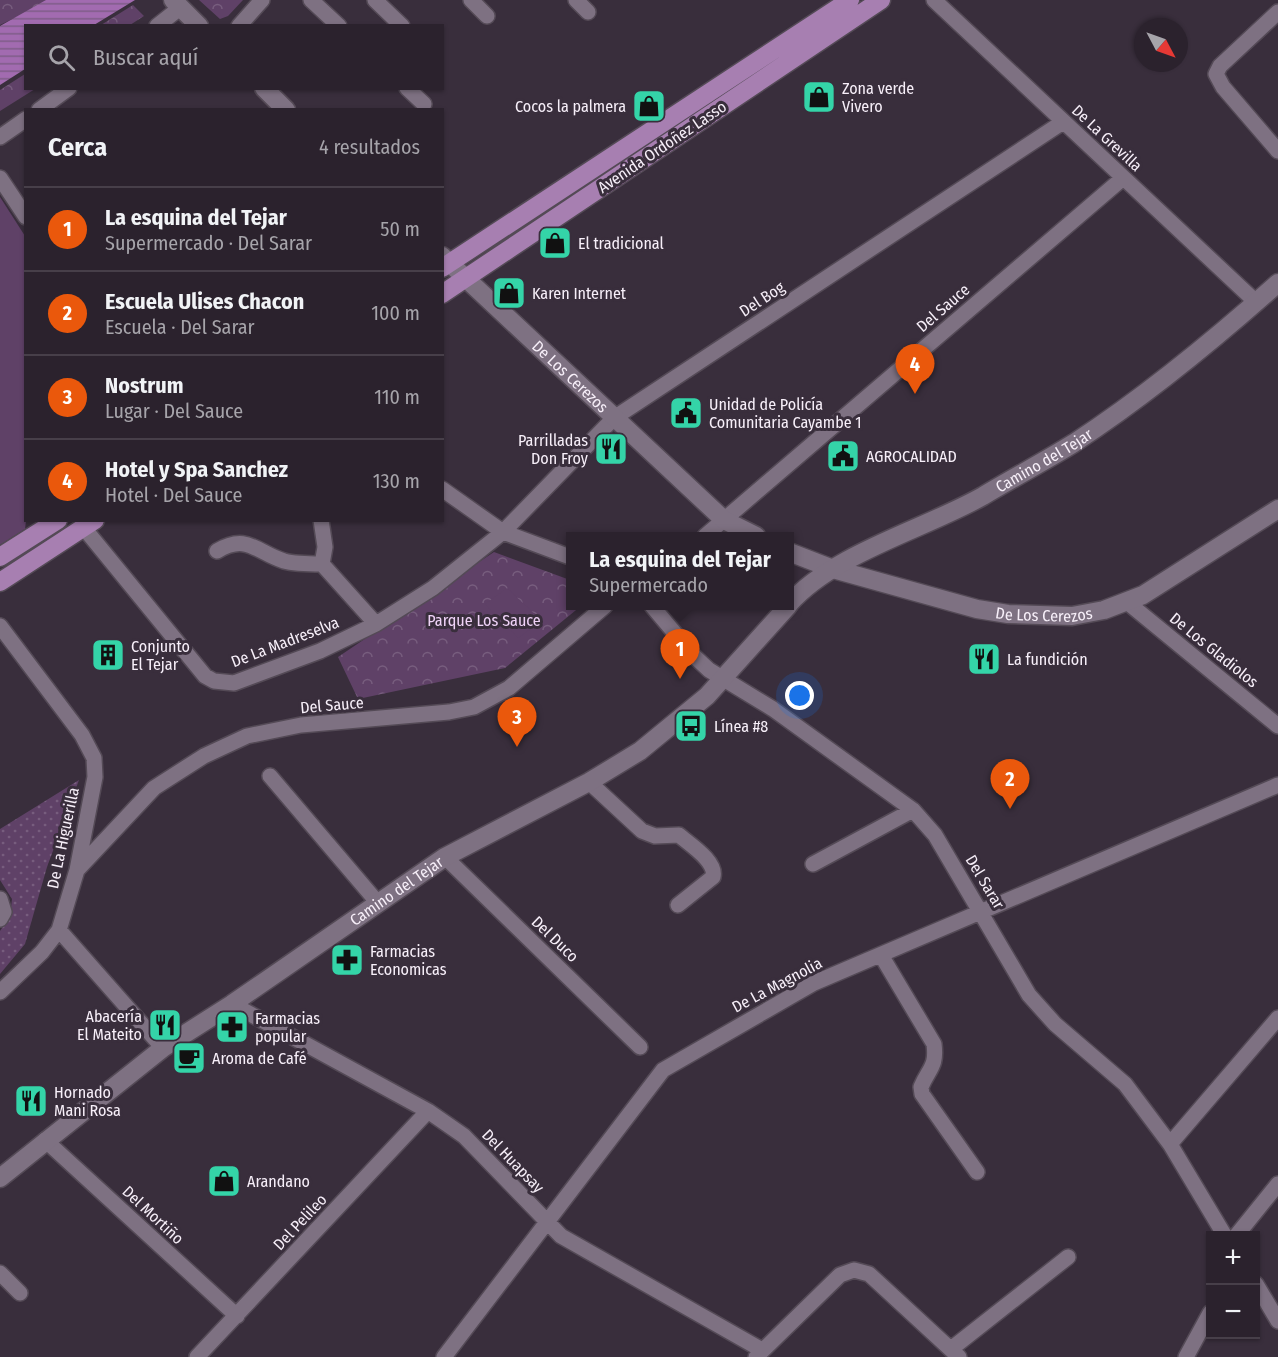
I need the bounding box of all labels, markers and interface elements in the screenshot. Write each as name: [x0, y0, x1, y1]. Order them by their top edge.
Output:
north arrow: [1134, 18, 1188, 72]
search box: [24, 24, 444, 90]
icon: search: [45, 41, 78, 74]
text: Buscar aquí: [93, 44, 198, 71]
shop icon: Zona verde Vivero: [801, 79, 837, 115]
place label: Zona verde Vivero: [842, 79, 914, 116]
shop icon: Cocos la palmera: [631, 88, 667, 124]
place label: Cocos la palmera: [515, 97, 626, 116]
street label: Avenida Ordoñez Lasso: [594, 97, 730, 197]
street label: De La Grevilla: [1068, 101, 1146, 175]
text: Cerca: [48, 132, 107, 163]
text: 4 resultados: [319, 135, 420, 159]
text: La esquina del Tejar: [105, 204, 287, 231]
text: 1: [63, 217, 72, 241]
text: 50 m: [380, 217, 420, 241]
shop icon: El tradicional: [537, 225, 573, 261]
text: Supermercado · Del Sarar: [105, 231, 312, 255]
place label: El tradicional: [578, 234, 664, 253]
shop icon: Karen Internet: [491, 275, 527, 311]
street label: Del Bog: [736, 277, 788, 321]
street label: Del Sauce: [913, 280, 973, 336]
place label: Karen Internet: [532, 284, 627, 303]
text: Escuela Ulises Chacon: [105, 288, 304, 315]
text: 2: [63, 301, 72, 325]
text: 100 m: [371, 301, 420, 325]
text: Escuela · Del Sarar: [105, 315, 255, 339]
street label: De Los Cerezos: [529, 336, 612, 416]
pin: 4: [896, 344, 934, 394]
text: Nostrum: [105, 372, 184, 399]
text: 3: [63, 385, 72, 409]
text: 110 m: [374, 385, 420, 409]
public building icon: Unidad de Policía Comunitaria Cayambe 1: [668, 395, 704, 431]
place label: Unidad de Policía Comunitaria Cayambe 1: [709, 395, 862, 432]
text: Lugar · Del Sauce: [105, 399, 243, 423]
street label: Camino del Tejar: [992, 424, 1096, 496]
place label: Parrilladas Don Froy: [518, 431, 589, 468]
restaurant icon: Parrilladas Don Froy: [593, 431, 629, 467]
public building icon: AGROCALIDAD: [825, 438, 861, 474]
place label: AGROCALIDAD: [866, 447, 957, 466]
text: Hotel y Spa Sanchez: [105, 456, 288, 483]
text: 4: [62, 469, 73, 493]
text: 130 m: [373, 469, 420, 493]
text: Hotel · Del Sauce: [105, 483, 242, 507]
popup: [566, 532, 794, 610]
text: La esquina del Tejar: [589, 546, 771, 573]
text: Supermercado: [589, 573, 708, 597]
street label: De Los Cerezos: [994, 603, 1094, 626]
street label: De Los Gladiolos: [1166, 609, 1262, 692]
park label: Parque Los Sauce: [427, 611, 541, 630]
street label: De La Madreselva: [228, 613, 342, 671]
pin: 1: [660, 630, 700, 679]
building icon: Conjunto El Tejar: [90, 637, 126, 673]
place label: Conjunto El Tejar: [131, 637, 190, 674]
restaurant icon: La fundición: [966, 641, 1002, 677]
place label: La fundición: [1007, 650, 1088, 669]
your location: [785, 681, 814, 710]
street label: Del Sauce: [299, 693, 365, 717]
pin: 3: [498, 698, 536, 747]
bus stop icon: Línea #8: [673, 708, 709, 744]
place label: Línea #8: [714, 717, 768, 736]
pin: 2: [990, 760, 1030, 809]
street label: De La Higuerilla: [43, 786, 83, 890]
street label: Camino del Tejar: [346, 852, 447, 929]
street label: Del Sarar: [962, 852, 1009, 913]
street label: Del Duco: [528, 912, 582, 966]
pharmacy icon: Farmacias Economicas: [329, 942, 365, 978]
place label: Farmacias Economicas: [370, 942, 447, 979]
street label: De La Magnolia: [729, 953, 825, 1017]
place label: Abacería El Mateito: [77, 1007, 142, 1044]
restaurant icon: Abacería El Mateito: [147, 1007, 183, 1043]
pharmacy icon: Farmacias popular: [214, 1009, 250, 1045]
place label: Farmacias popular: [255, 1009, 320, 1046]
cafe icon: Aroma de Café: [171, 1040, 207, 1076]
place label: Aroma de Café: [212, 1049, 307, 1068]
restaurant icon: Hornado Mani Rosa: [13, 1083, 49, 1119]
place label: Hornado Mani Rosa: [54, 1083, 121, 1120]
street label: Del Huapsay: [478, 1125, 549, 1197]
shop icon: Arandano: [206, 1163, 242, 1199]
place label: Arandano: [247, 1172, 310, 1191]
street label: Del Mortiño: [118, 1182, 188, 1248]
street label: Del Pelileo: [269, 1190, 331, 1254]
map controls: [1206, 1231, 1260, 1339]
button: +: [1206, 1231, 1260, 1285]
button: −: [1206, 1285, 1260, 1339]

